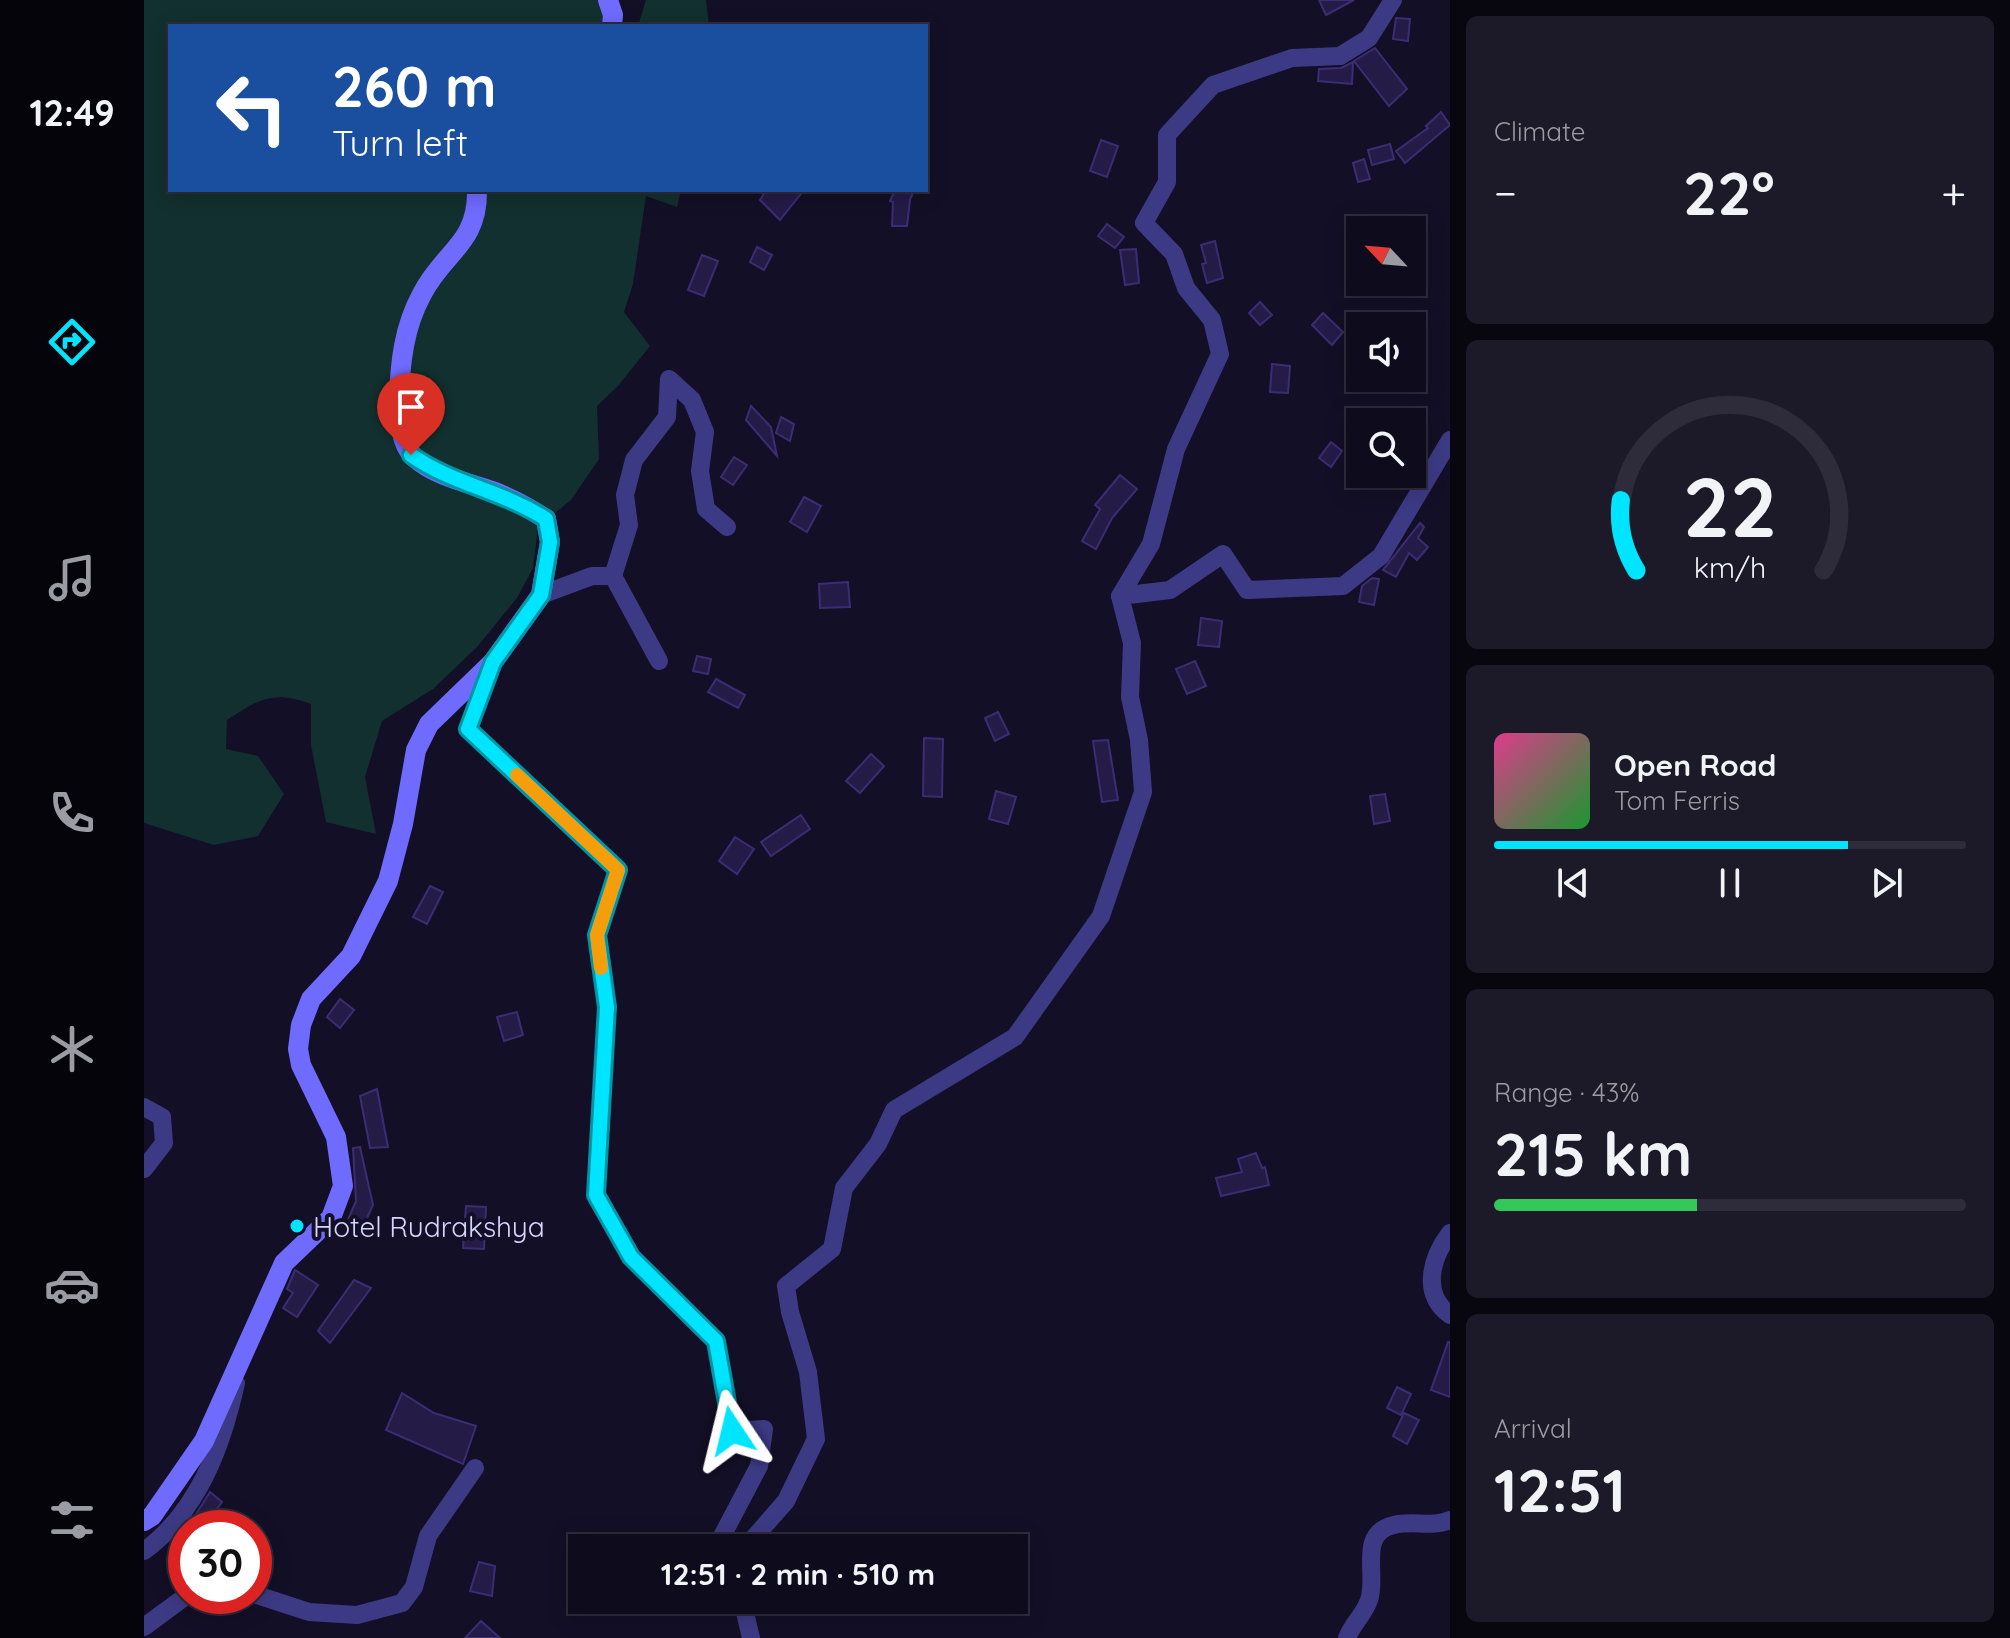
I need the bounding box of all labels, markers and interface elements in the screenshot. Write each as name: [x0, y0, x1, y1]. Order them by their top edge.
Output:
text: 260 m: [332, 51, 497, 121]
icon: left: [200, 56, 304, 160]
text: 12:49: [29, 90, 115, 135]
text: Climate: [1494, 115, 1585, 148]
text: Turn left: [332, 120, 468, 165]
text: 22°: [1683, 155, 1775, 230]
text: −: [1494, 165, 1517, 220]
text: +: [1941, 165, 1966, 220]
north arrow: [1346, 216, 1426, 296]
map controls: [1346, 216, 1426, 488]
button: sound: [1346, 312, 1426, 392]
icon: directions: [44, 314, 100, 370]
pin: [377, 373, 445, 455]
icon: arrive: [389, 385, 433, 429]
button: search: [1346, 408, 1426, 488]
text: 22: [1683, 453, 1777, 557]
text: km/h: [1694, 549, 1766, 585]
icon: music: [44, 550, 100, 606]
text: Open Road: [1614, 746, 1776, 784]
text: Tom Ferris: [1614, 784, 1740, 817]
icon: phone: [44, 785, 100, 841]
icon: previous: [1551, 861, 1595, 905]
icon: pause: [1708, 861, 1752, 905]
icon: next: [1865, 861, 1909, 905]
icon: climate: [44, 1021, 100, 1077]
text: Range · 43%: [1494, 1076, 1639, 1109]
text: 215 km: [1494, 1116, 1692, 1191]
place label: Hotel Rudrakshya: [313, 1209, 545, 1244]
marker: Hotel Rudrakshya: [288, 1217, 306, 1235]
icon: car: [44, 1257, 100, 1313]
position arrow: [690, 1389, 774, 1473]
text: Arrival: [1494, 1412, 1572, 1445]
text: 12:51: [1494, 1452, 1626, 1527]
icon: filters: [44, 1492, 100, 1548]
speed limit sign: 30: [168, 1510, 272, 1614]
text: 12:51 · 2 min · 510 m: [661, 1555, 935, 1593]

